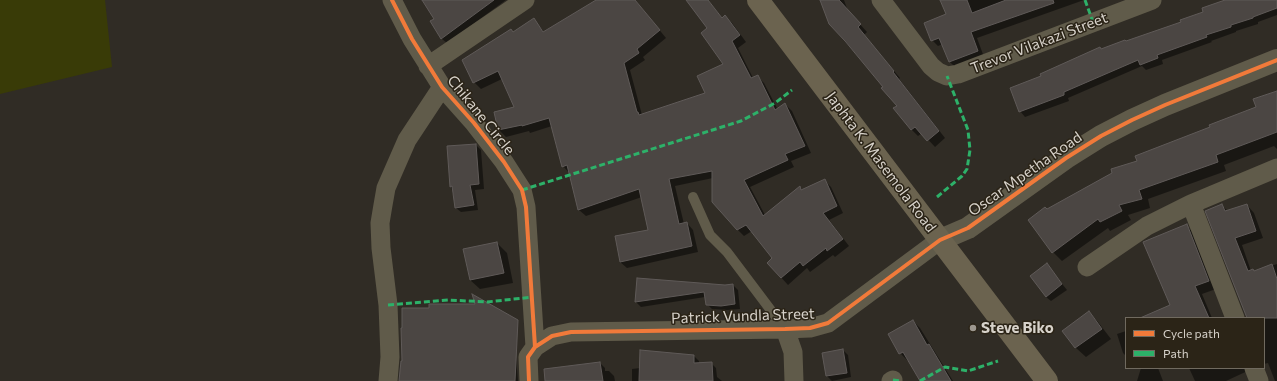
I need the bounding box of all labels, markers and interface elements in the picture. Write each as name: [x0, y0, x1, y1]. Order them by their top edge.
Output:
street label: Trevor Vilakazi Street: [968, 9, 1110, 77]
street label: Chikane Circle: [443, 72, 519, 158]
street label: Japhta K. Masemola Road: [822, 88, 940, 236]
street label: Oscar Mpetha Road: [965, 128, 1085, 220]
street label: Patrick Vundla Street: [671, 304, 815, 328]
legend: [1125, 317, 1265, 369]
place label: Steve Biko: [981, 319, 1054, 337]
marker: Steve Biko: [968, 323, 978, 333]
text: Cycle path: [1163, 326, 1220, 340]
text: Path: [1163, 346, 1189, 360]

